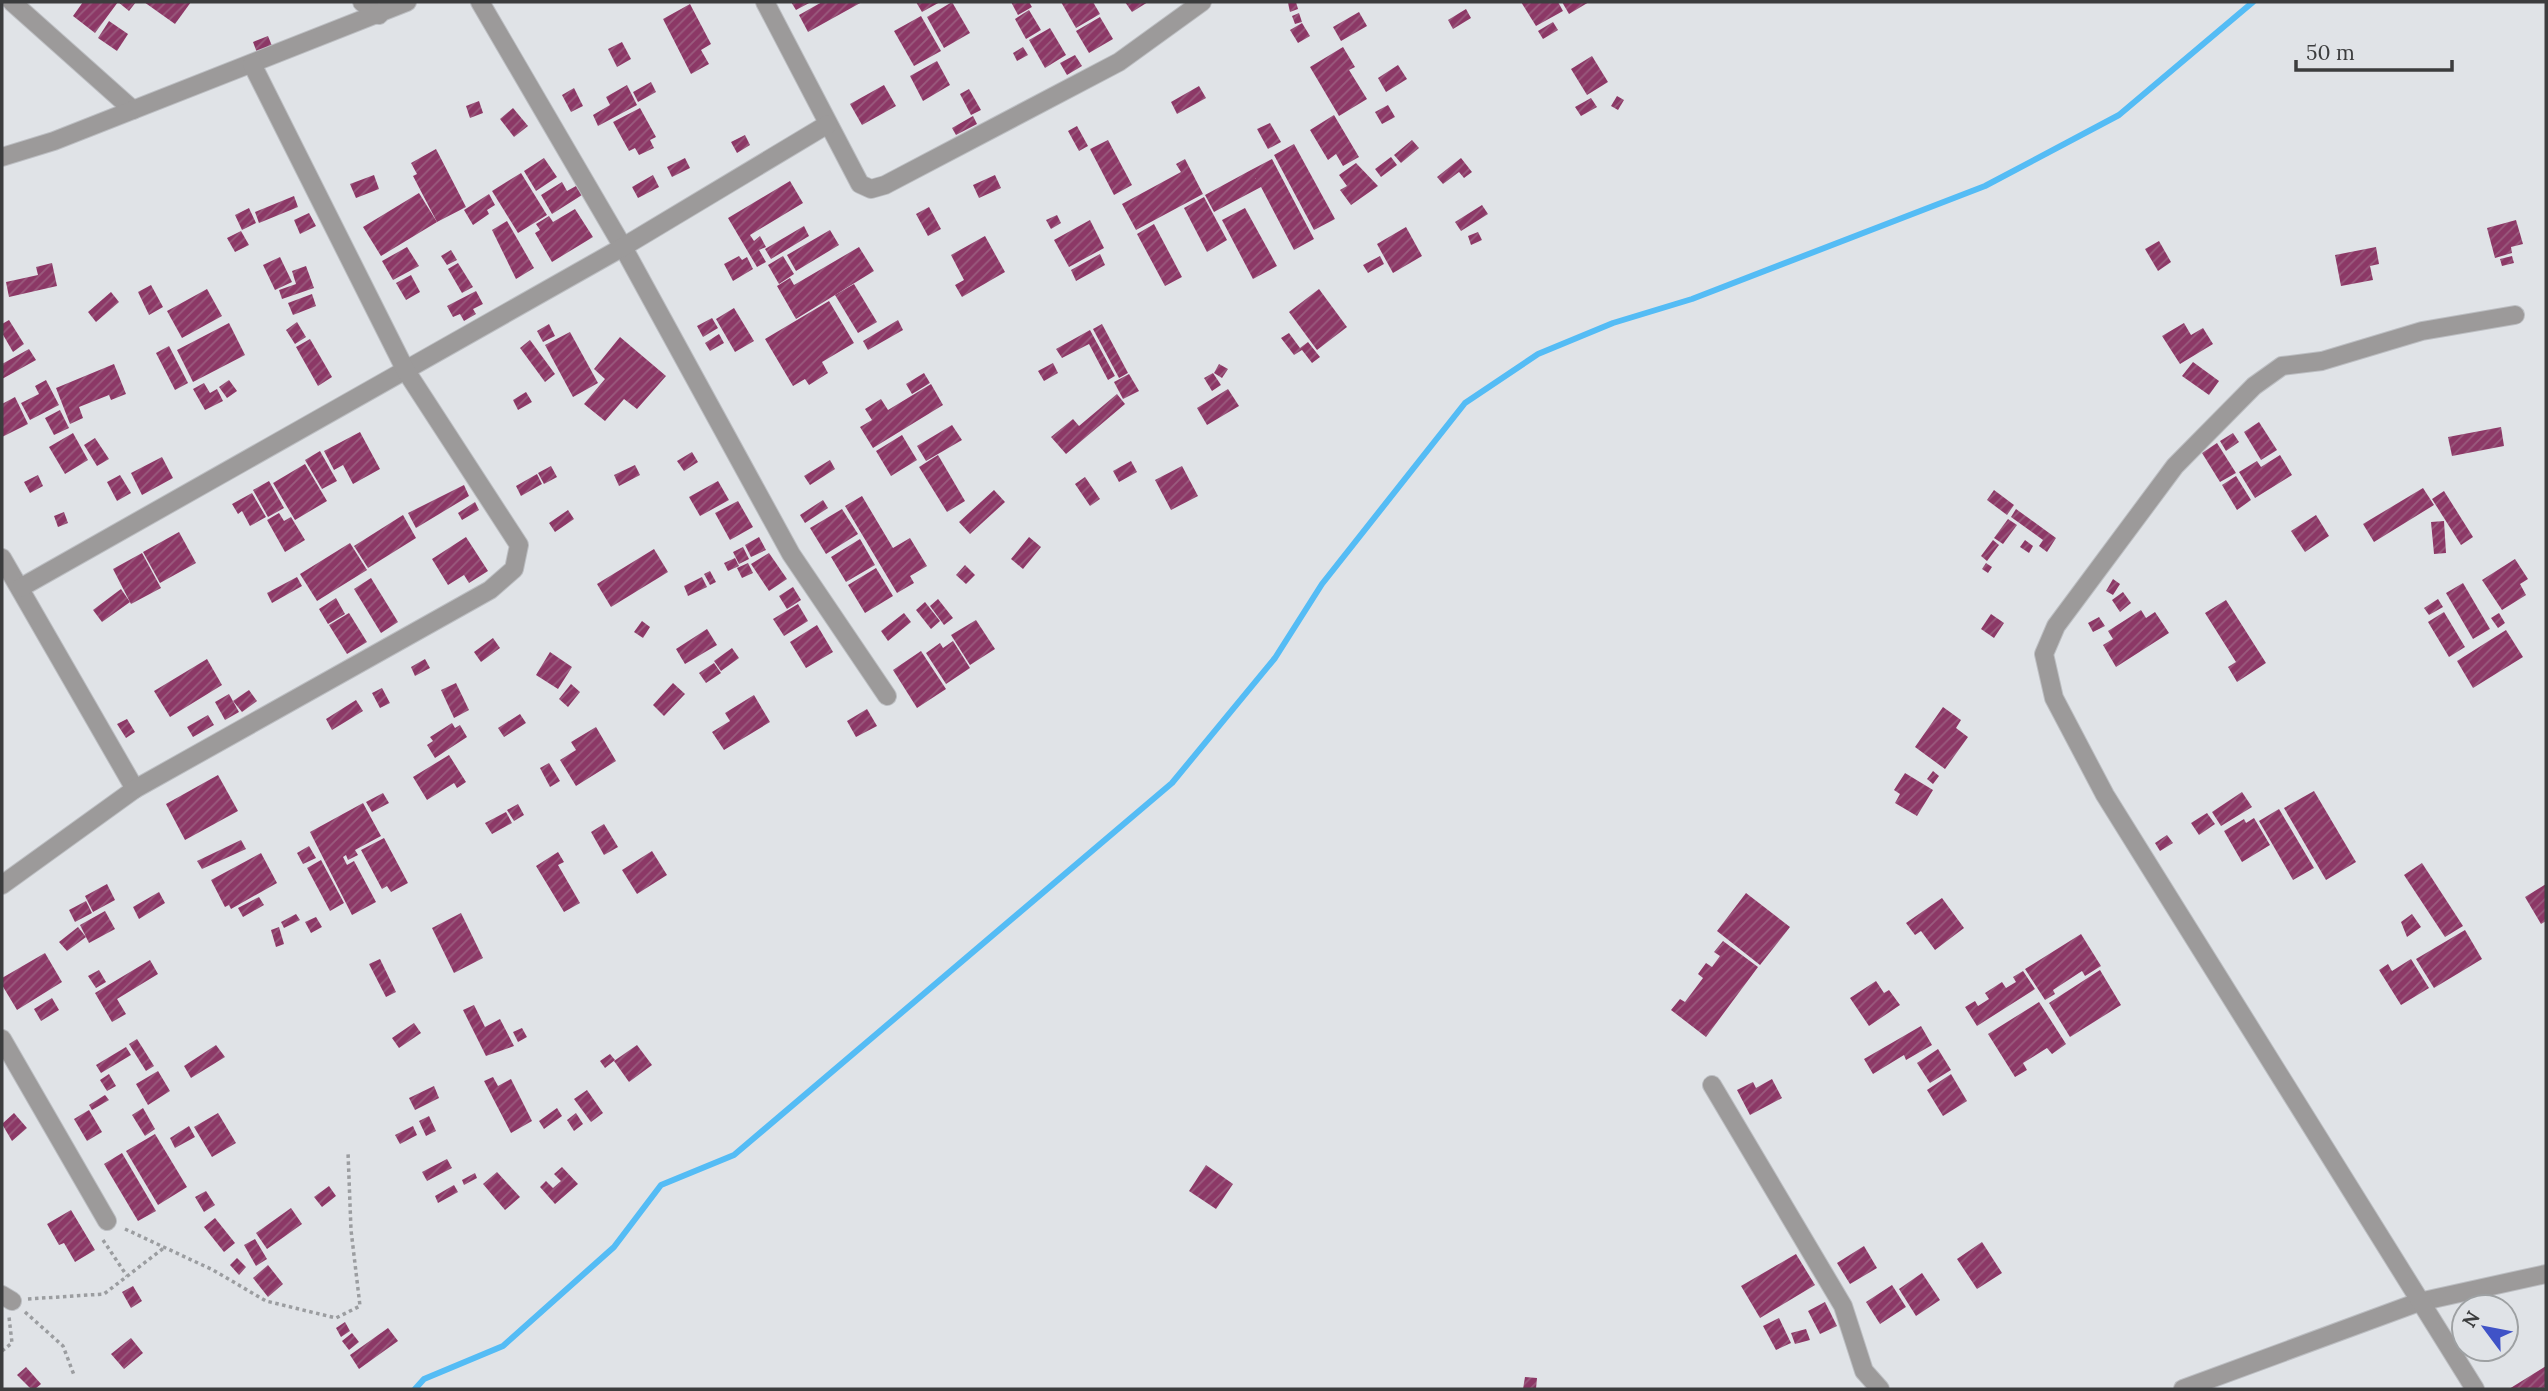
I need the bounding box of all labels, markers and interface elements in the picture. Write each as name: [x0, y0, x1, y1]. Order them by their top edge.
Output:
scale bar: [2296, 28, 2452, 72]
text: 50 m: [2306, 39, 2355, 66]
north arrow: [2450, 1293, 2520, 1363]
text: N: [2457, 1306, 2485, 1332]

